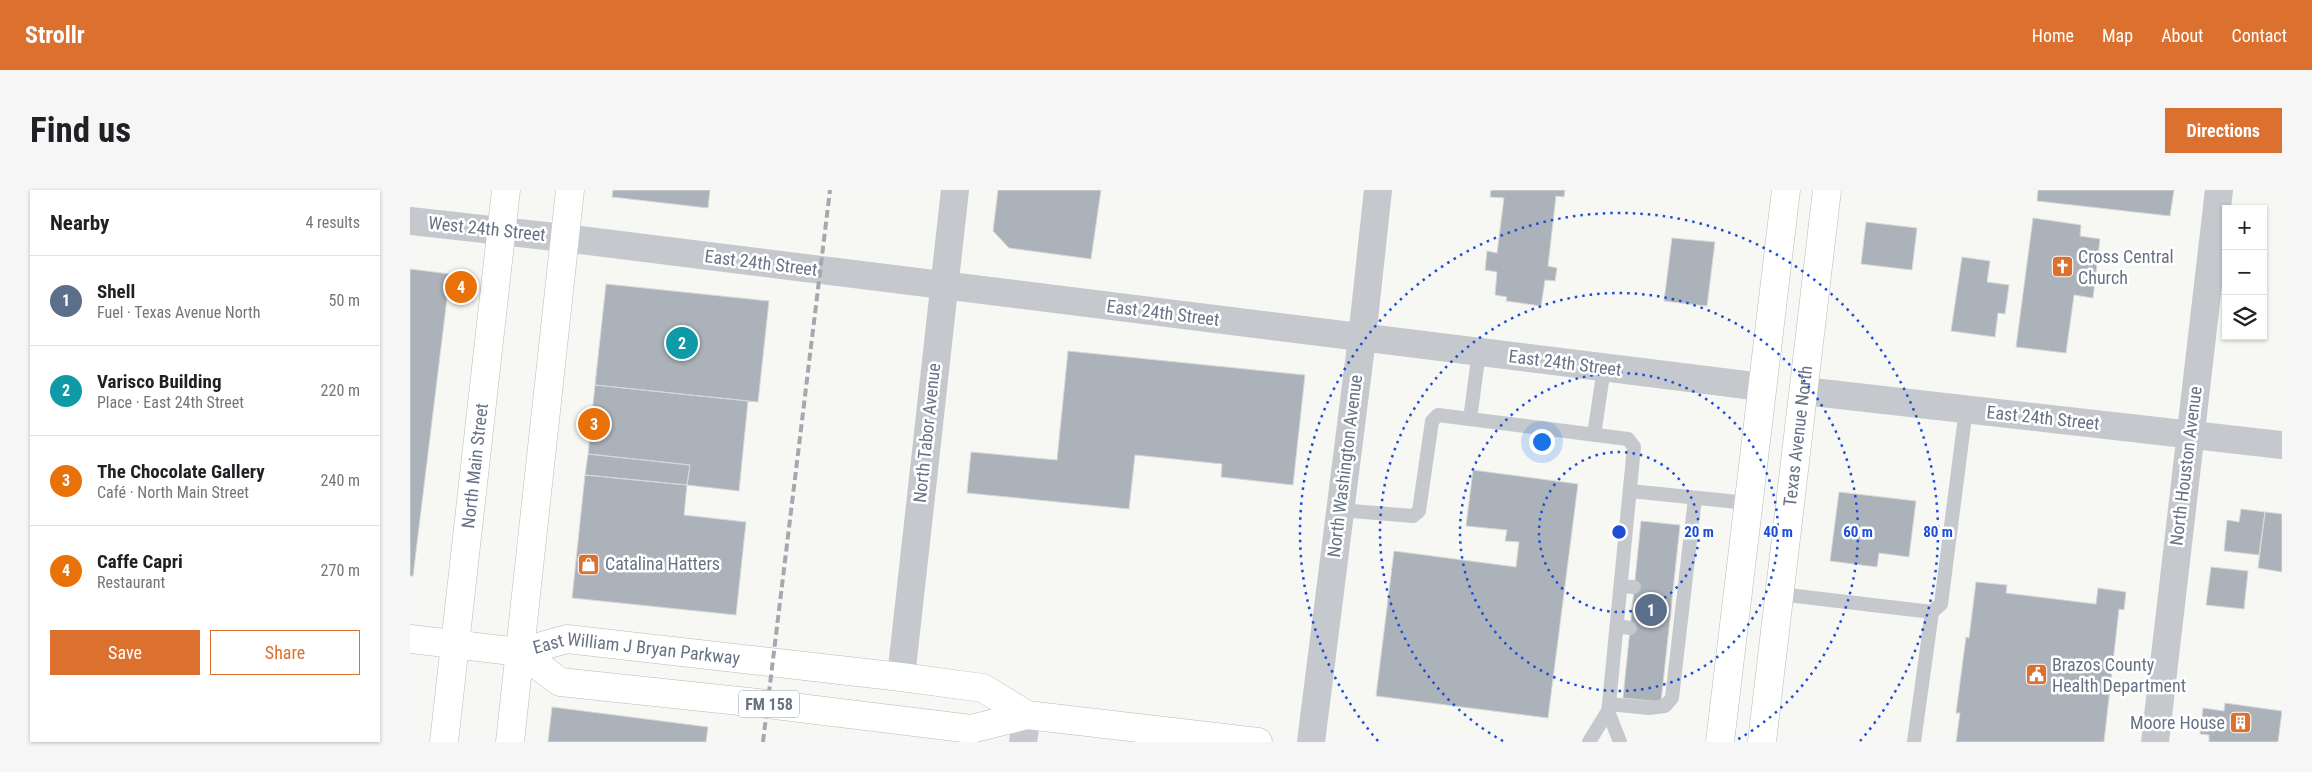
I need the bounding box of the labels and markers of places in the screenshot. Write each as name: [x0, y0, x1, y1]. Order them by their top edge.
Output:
place label: Cross Central Church: [2078, 246, 2174, 288]
church icon: Cross Central Church: [2050, 255, 2074, 279]
pin: 4: [445, 268, 477, 306]
pin: 2: [666, 324, 698, 362]
pin: 3: [578, 405, 610, 443]
centre of rings: [1610, 523, 1628, 541]
shop icon: Catalina Hatters: [577, 552, 601, 576]
place label: Catalina Hatters: [605, 553, 720, 574]
pin: 1: [1635, 591, 1667, 629]
place label: Brazos County Health Department: [2052, 654, 2186, 696]
public building icon: Brazos County Health Department: [2024, 663, 2048, 687]
building icon: Moore House: [2229, 711, 2253, 735]
place label: Moore House: [2130, 712, 2225, 733]

